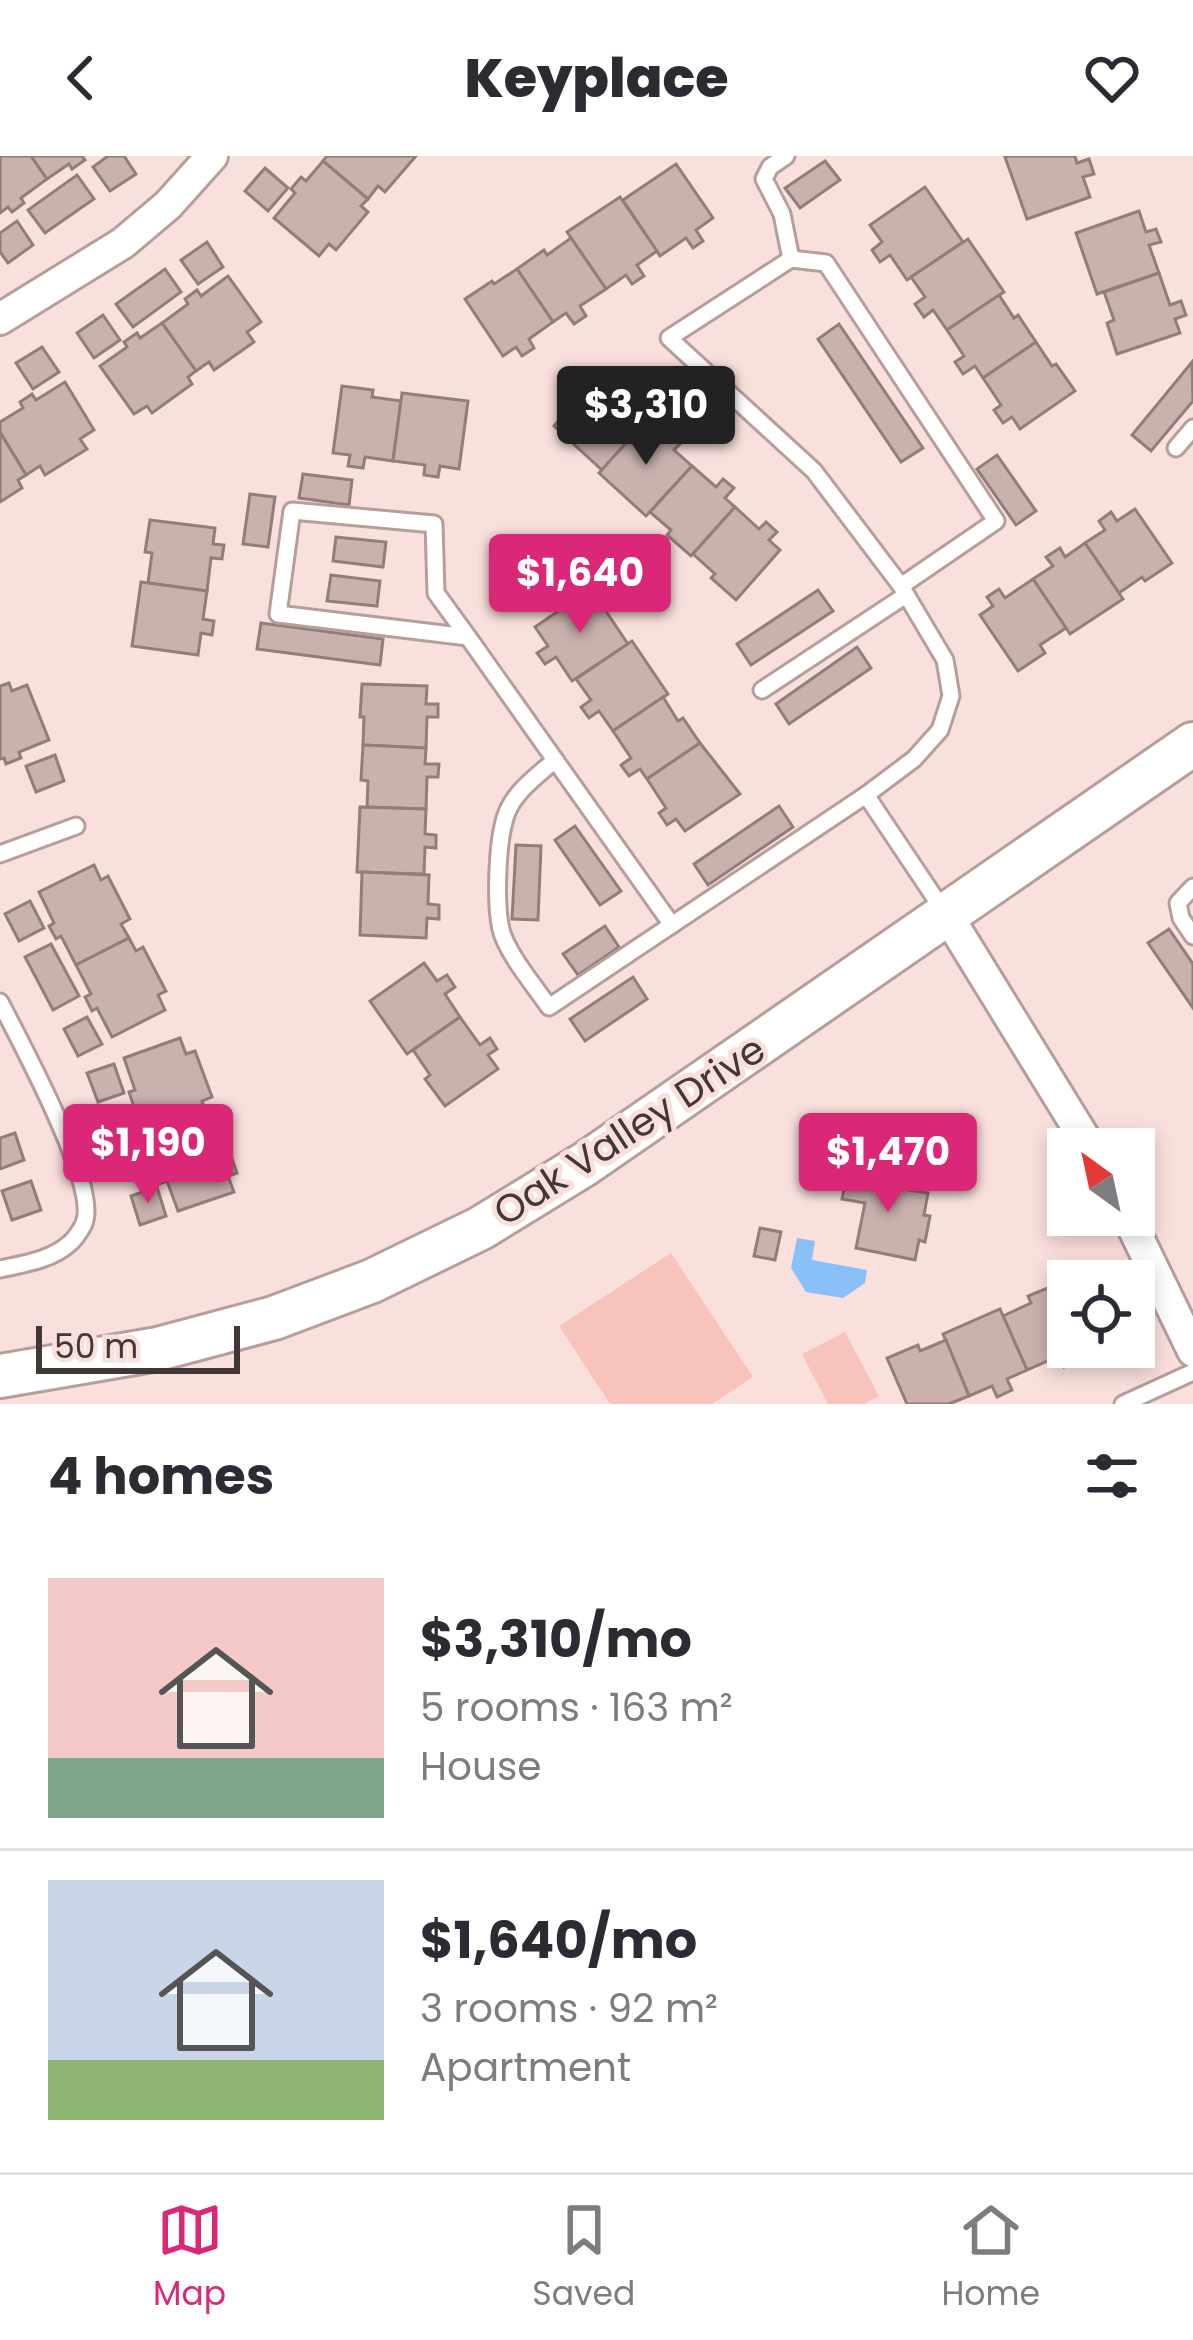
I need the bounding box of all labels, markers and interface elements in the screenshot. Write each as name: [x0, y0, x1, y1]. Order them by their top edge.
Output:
text: Keyplace: [465, 40, 728, 116]
icon: back: [48, 45, 114, 111]
icon: heart: [1079, 45, 1145, 111]
pin: $3,310: [548, 366, 744, 468]
text: $3,310: [584, 377, 708, 432]
pin: $1,640: [482, 534, 678, 636]
text: $1,640: [516, 545, 644, 600]
street label: Oak Valley Drive: [483, 1022, 776, 1239]
pin: $1,190: [50, 1104, 246, 1206]
pin: $1,470: [790, 1113, 986, 1215]
text: $1,190: [90, 1115, 206, 1170]
text: $1,470: [826, 1124, 950, 1179]
north arrow: [1047, 1128, 1155, 1236]
map controls: [1047, 1128, 1155, 1368]
button: locate: [1047, 1260, 1155, 1368]
scale bar: [36, 1320, 240, 1373]
text: 50 m: [54, 1323, 138, 1370]
text: 4 homes: [48, 1440, 274, 1512]
icon: filters: [1079, 1443, 1145, 1509]
text: $3,310/mo: [420, 1603, 692, 1675]
icon: home: [144, 1626, 288, 1770]
text: 5 rooms · 163 m²: [420, 1680, 733, 1735]
text: House: [420, 1739, 541, 1794]
text: $1,640/mo: [420, 1904, 697, 1976]
icon: home: [144, 1928, 288, 2072]
text: 3 rooms · 92 m²: [420, 1981, 718, 2036]
text: Apartment: [420, 2040, 631, 2095]
tab: Map: [153, 2197, 226, 2319]
tab: Saved: [532, 2197, 635, 2319]
tab: Home: [941, 2197, 1040, 2319]

